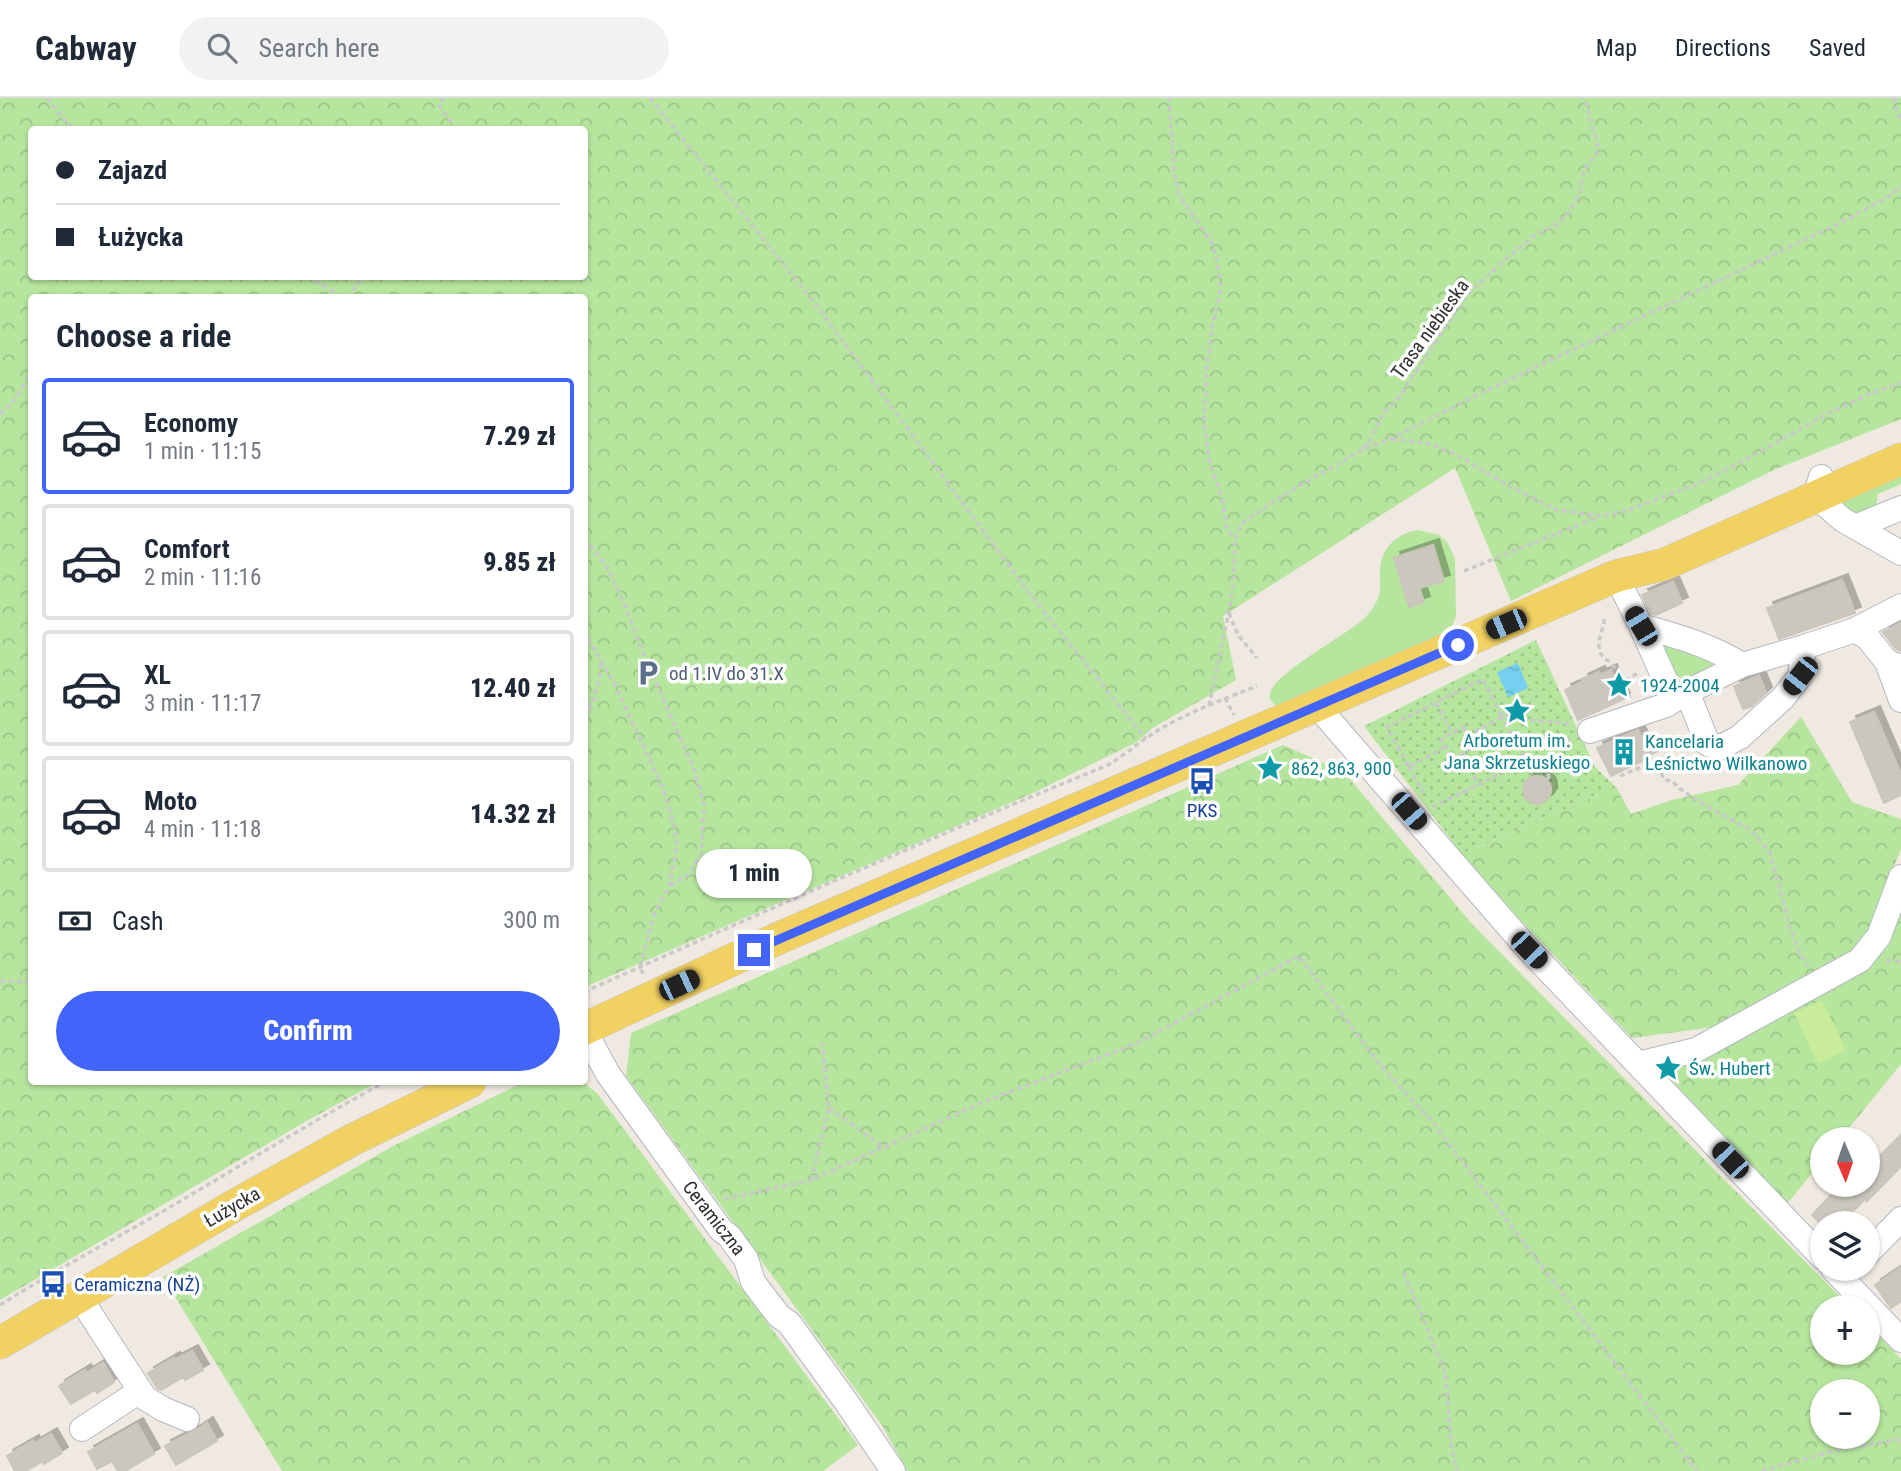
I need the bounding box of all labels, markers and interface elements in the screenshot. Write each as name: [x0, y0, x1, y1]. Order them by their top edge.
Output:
search box: [179, 17, 669, 80]
text: Cabway: [35, 29, 137, 68]
icon: search: [203, 29, 241, 67]
text: Search here: [259, 33, 380, 63]
text: Map: [1596, 34, 1637, 62]
text: Directions: [1675, 34, 1771, 62]
text: Saved: [1809, 34, 1866, 62]
text: Zajazd: [98, 155, 167, 185]
text: Łużycka: [98, 222, 183, 252]
street label: Trasa niebieska: [1386, 275, 1474, 383]
text: Choose a ride: [56, 317, 231, 355]
icon: car: [60, 405, 123, 468]
text: Economy: [144, 408, 238, 438]
text: 7.29 zł: [483, 421, 556, 451]
text: 1 min · 11:15: [144, 438, 261, 465]
icon: car: [60, 531, 123, 594]
text: Comfort: [144, 534, 230, 564]
text: 9.85 zł: [483, 547, 556, 577]
text: 2 min · 11:16: [144, 564, 261, 591]
car: [1622, 603, 1661, 649]
car: [1483, 606, 1530, 642]
route start: [1442, 629, 1474, 661]
car: [1779, 653, 1822, 699]
icon: car: [60, 657, 123, 720]
parking icon: od 1.IV do 31.X: [633, 658, 663, 688]
text: XL: [144, 660, 171, 690]
place label: od 1.IV do 31.X: [669, 662, 784, 685]
place icon: 1924-2004: [1604, 670, 1634, 700]
text: 12.40 zł: [470, 673, 556, 703]
place label: 1924-2004: [1640, 674, 1720, 697]
text: 3 min · 11:17: [144, 690, 261, 717]
place icon: Arboretum im. Jana Skrzetuskiego: [1502, 696, 1532, 726]
place label: Arboretum im. Jana Skrzetuskiego: [1444, 729, 1590, 774]
place label: Kancelaria Leśnictwo Wilkanowo: [1645, 730, 1807, 775]
building icon: Kancelaria Leśnictwo Wilkanowo: [1609, 737, 1639, 767]
place icon: 862, 863, 900: [1255, 753, 1285, 783]
place label: 862, 863, 900: [1291, 757, 1392, 780]
bus stop icon: PKS: [1187, 766, 1217, 796]
icon: car: [60, 783, 123, 846]
text: Moto: [144, 786, 197, 816]
car: [1388, 788, 1431, 834]
text: 14.32 zł: [470, 799, 556, 829]
place label: PKS: [1187, 799, 1218, 822]
text: 4 min · 11:18: [144, 816, 261, 843]
callout: 1 min: [696, 848, 812, 898]
text: 1 min: [728, 860, 780, 887]
icon: cash: [56, 902, 94, 940]
text: Cash: [112, 906, 164, 936]
text: 300 m: [503, 907, 560, 934]
car: [1507, 928, 1552, 972]
route end: [738, 934, 770, 966]
car: [656, 967, 703, 1003]
button: Confirm: [56, 991, 560, 1071]
place icon: Św. Hubert: [1653, 1053, 1683, 1083]
place label: Św. Hubert: [1689, 1057, 1771, 1080]
north arrow: [1810, 1127, 1880, 1197]
map controls: [1810, 1127, 1880, 1449]
car: [1708, 1138, 1753, 1182]
street label: Ceramiczna: [678, 1176, 750, 1260]
street label: Łużycka: [200, 1182, 264, 1232]
button: layers: [1810, 1211, 1880, 1281]
bus stop icon: Ceramiczna (NŻ): [38, 1269, 68, 1299]
place label: Ceramiczna (NŻ): [74, 1273, 200, 1296]
button: +: [1810, 1295, 1880, 1365]
button: −: [1810, 1379, 1880, 1449]

